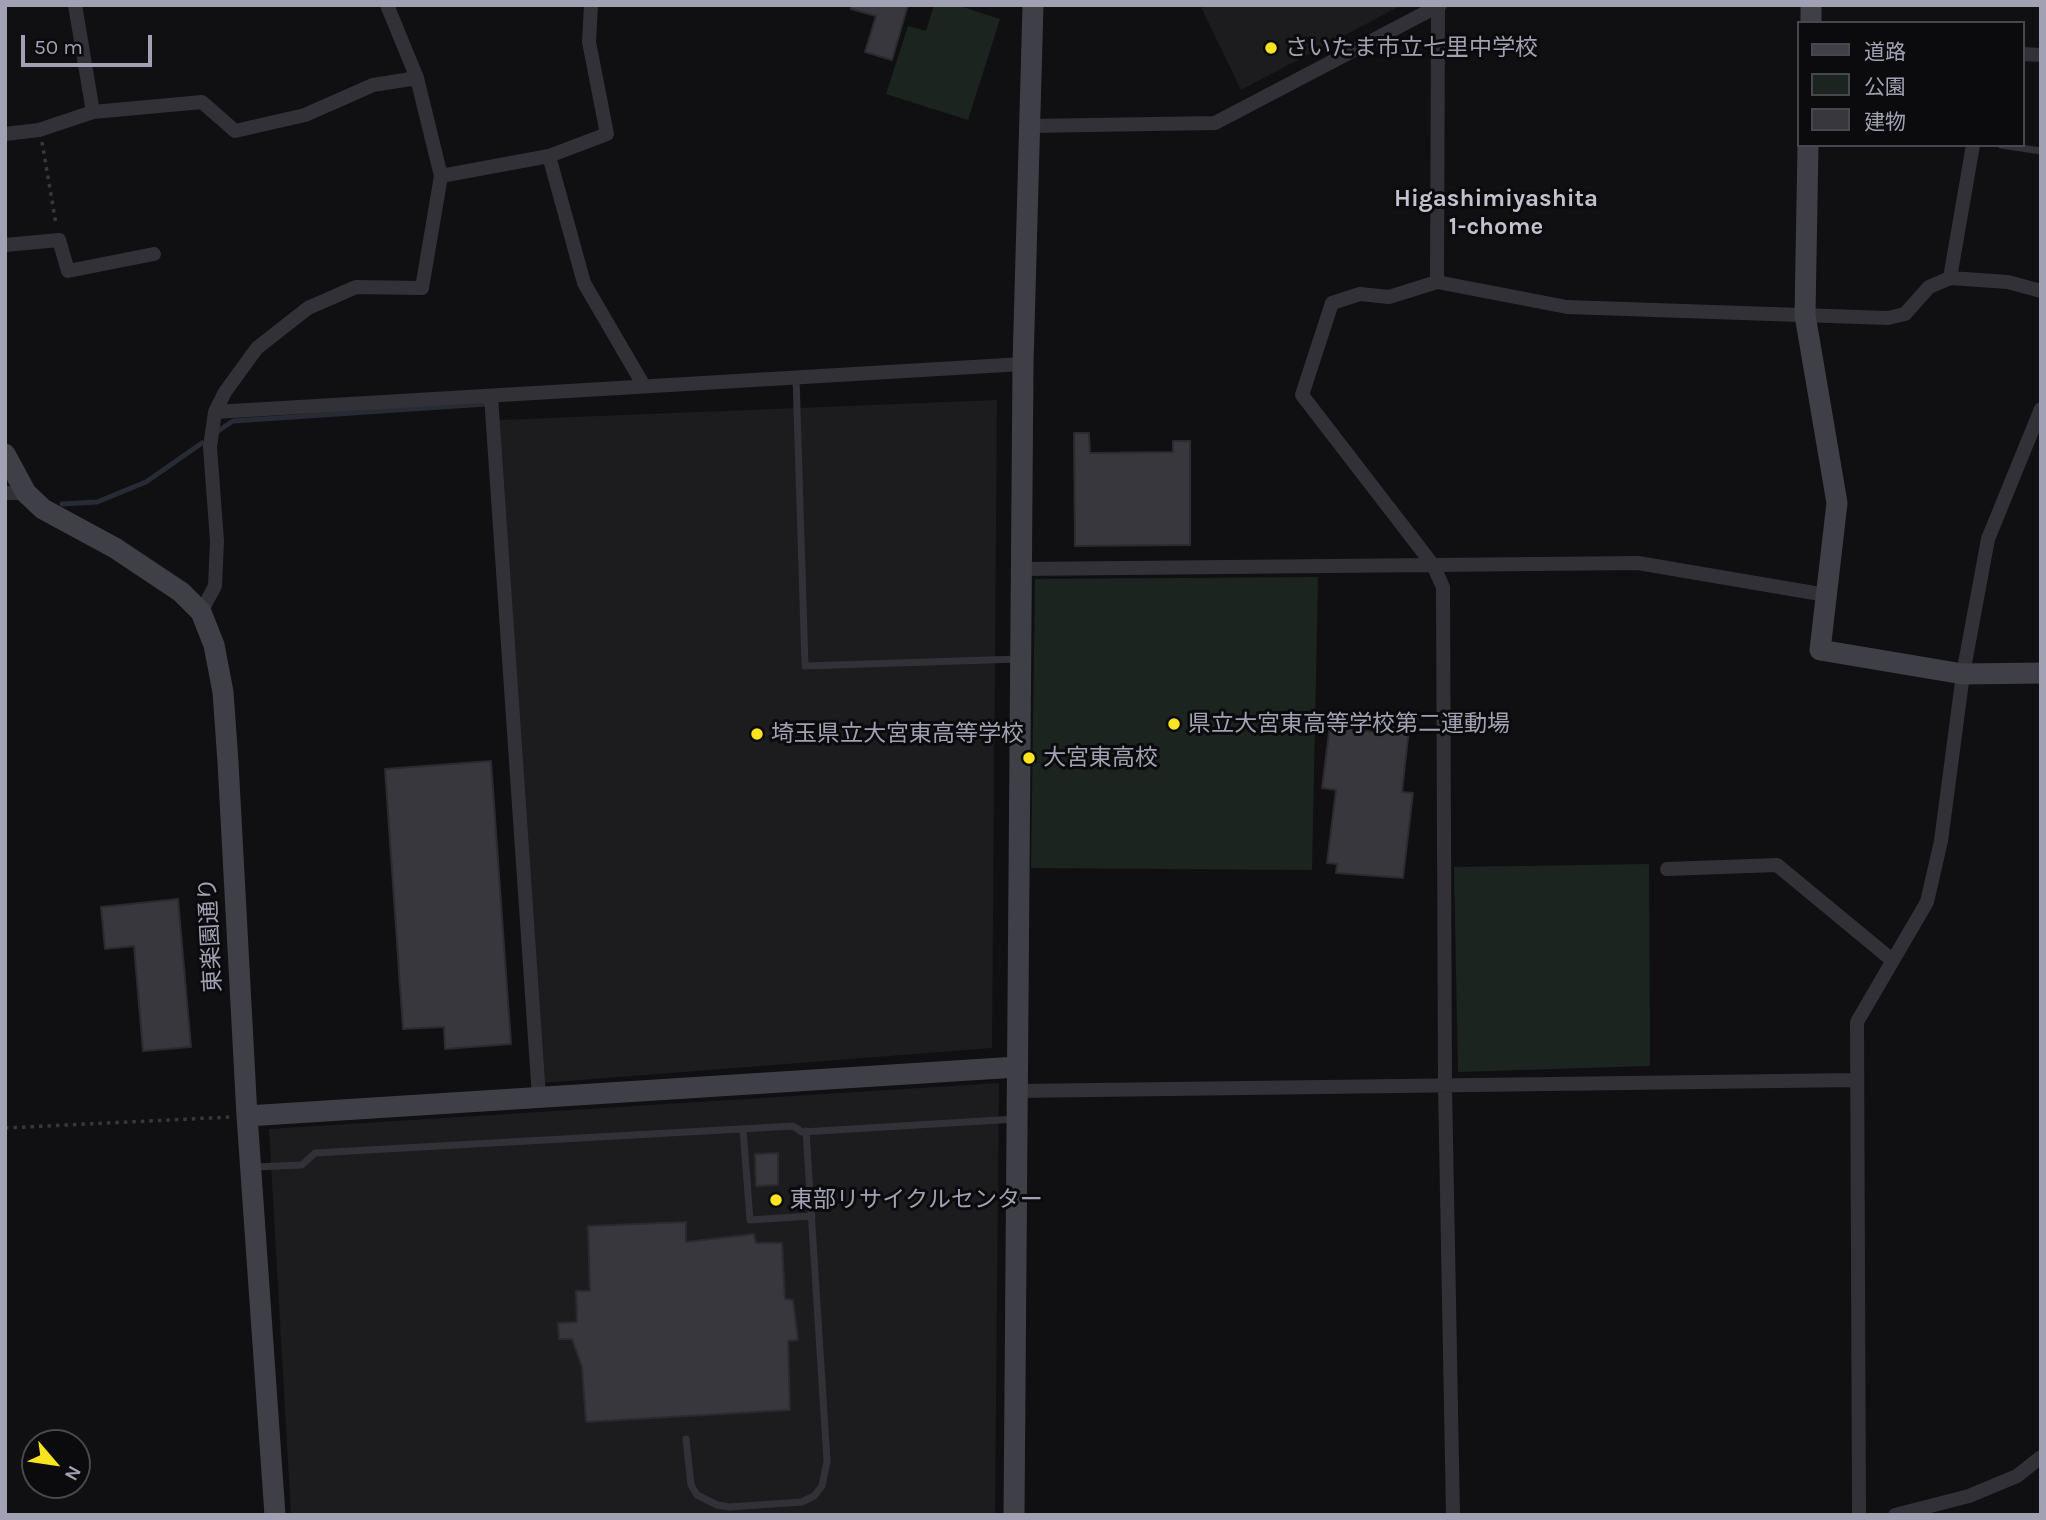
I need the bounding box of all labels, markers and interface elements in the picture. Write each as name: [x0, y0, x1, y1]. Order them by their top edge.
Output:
scale bar: [24, 21, 156, 65]
legend: [1798, 21, 2025, 147]
place label: さいたま市立七里中学校: [1285, 34, 1538, 62]
text: 50 m: [34, 35, 83, 59]
marker: さいたま市立七里中学校: [1263, 40, 1279, 56]
text: 道路: [1864, 40, 1906, 64]
text: 公園: [1864, 75, 1906, 99]
text: 建物: [1864, 110, 1906, 134]
district label: Higashimiyashita 1-chome: [1394, 185, 1598, 241]
place label: 県立大宮東高等学校第二運動場: [1188, 710, 1510, 738]
marker: 県立大宮東高等学校第二運動場: [1166, 716, 1182, 732]
place label: 埼玉県立大宮東高等学校: [771, 720, 1024, 748]
marker: 埼玉県立大宮東高等学校: [749, 726, 765, 742]
place label: 大宮東高校: [1043, 744, 1158, 772]
marker: 大宮東高校: [1021, 750, 1037, 766]
street label: 東楽園通り: [194, 877, 228, 993]
place label: 東部リサイクルセンター: [790, 1186, 1043, 1214]
marker: 東部リサイクルセンター: [768, 1192, 784, 1208]
north arrow: [21, 1429, 91, 1499]
text: N: [60, 1462, 86, 1485]

